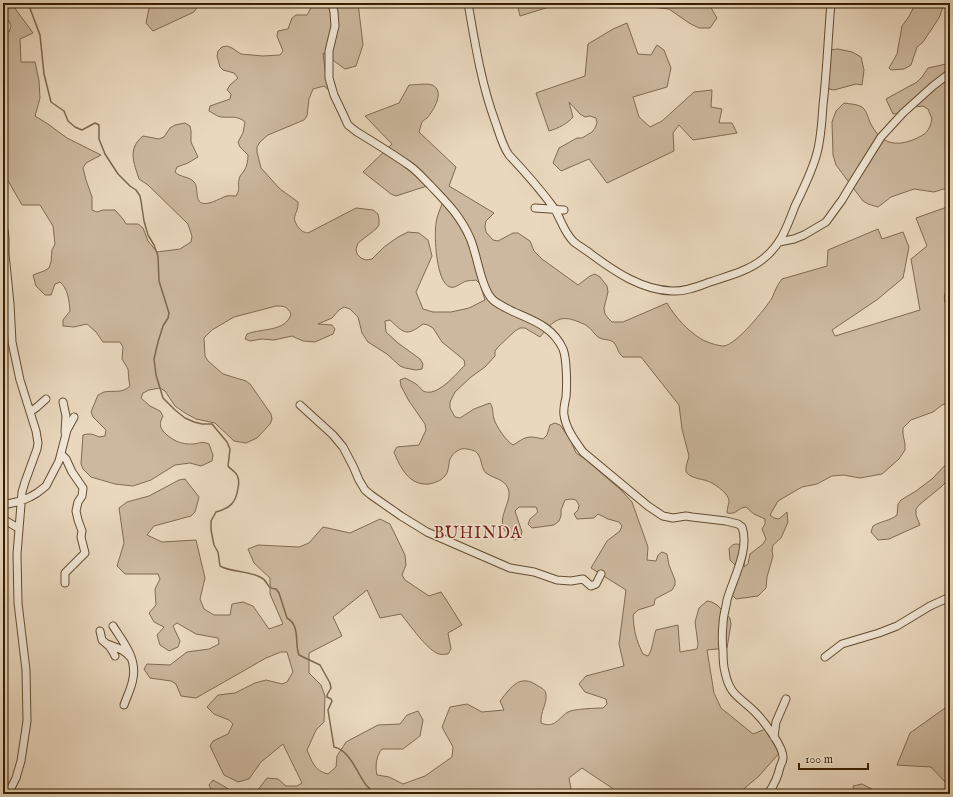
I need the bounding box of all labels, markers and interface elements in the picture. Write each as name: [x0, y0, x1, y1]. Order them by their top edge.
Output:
district label: BUHINDA: [434, 524, 523, 544]
scale bar: [799, 745, 868, 771]
text: 100 m: [805, 752, 833, 767]

